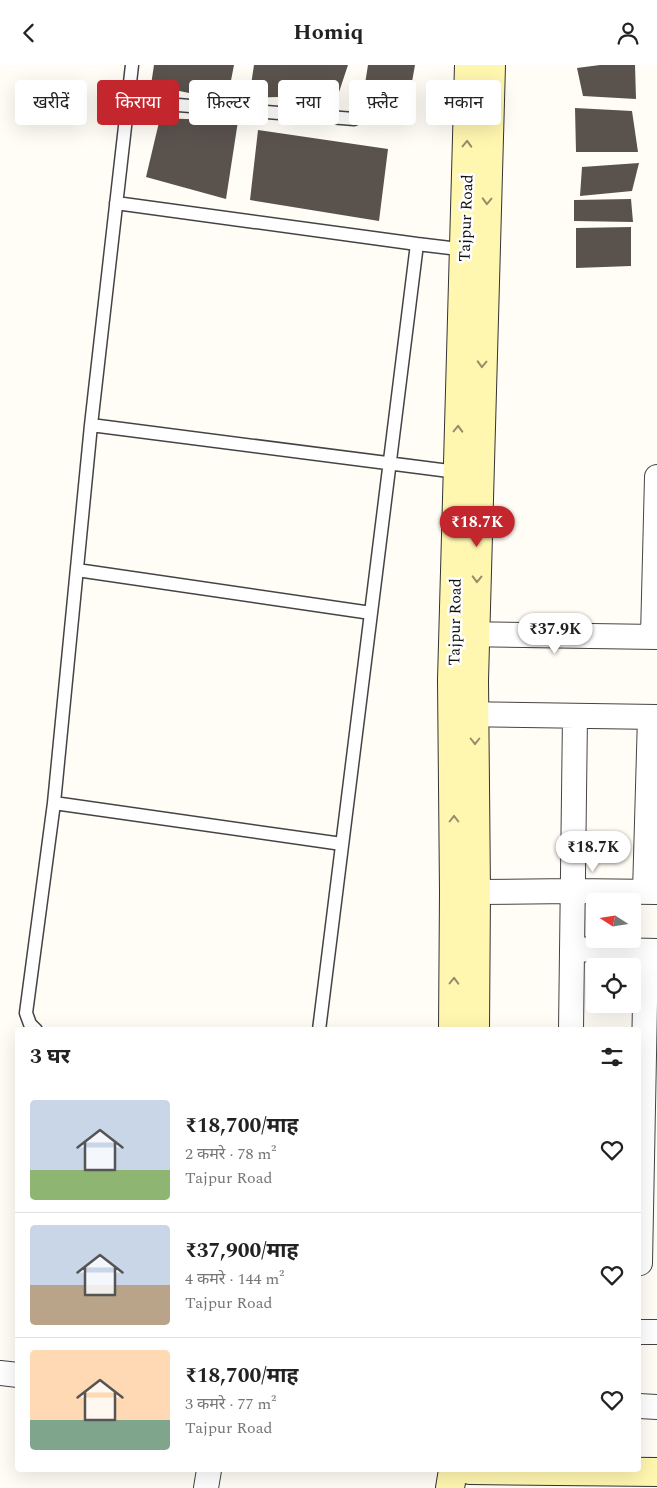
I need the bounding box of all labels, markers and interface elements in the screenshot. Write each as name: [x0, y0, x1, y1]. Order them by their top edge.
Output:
text: Homiq: [293, 16, 364, 49]
icon: back: [15, 19, 43, 47]
icon: person: [614, 19, 642, 47]
chip: खरीदें: [15, 80, 87, 125]
chip: किराया: [97, 80, 179, 125]
chip: फ़िल्टर: [189, 80, 268, 125]
chip: नया: [278, 80, 339, 125]
chip: फ़्लैट: [349, 80, 416, 125]
chip: मकान: [426, 80, 501, 125]
one-way arrow: [462, 140, 473, 148]
street label: Tajpur Road: [452, 174, 480, 262]
one-way arrow: [482, 197, 493, 205]
one-way arrow: [477, 360, 488, 368]
one-way arrow: [453, 425, 464, 433]
pin: ₹18.7K: [436, 505, 518, 548]
text: ₹18.7K: [451, 510, 503, 534]
one-way arrow: [471, 575, 482, 583]
street label: Tajpur Road: [442, 578, 468, 666]
pin: ₹37.9K: [514, 613, 596, 655]
text: ₹37.9K: [529, 617, 581, 641]
one-way arrow: [470, 738, 480, 745]
one-way arrow: [449, 815, 459, 822]
pin: ₹18.7K: [552, 831, 634, 873]
text: ₹18.7K: [567, 835, 619, 859]
north arrow: [586, 893, 641, 947]
map controls: [586, 893, 641, 1013]
button: locate: [586, 958, 641, 1013]
one-way arrow: [449, 977, 459, 985]
text: 3 घर: [30, 1041, 70, 1073]
icon: filters: [598, 1043, 626, 1071]
text: ₹18,700/माह: [185, 1110, 298, 1142]
icon: home: [70, 1120, 130, 1180]
icon: heart: [598, 1136, 626, 1164]
text: 2 कमरे · 78 m²: [185, 1142, 276, 1166]
text: Tajpur Road: [185, 1166, 272, 1190]
text: ₹37,900/माह: [185, 1235, 298, 1267]
icon: home: [70, 1245, 130, 1305]
icon: heart: [598, 1261, 626, 1289]
text: 4 कमरे · 144 m²: [185, 1267, 284, 1291]
text: Tajpur Road: [185, 1291, 272, 1315]
text: ₹18,700/माह: [185, 1360, 298, 1392]
icon: home: [70, 1370, 130, 1430]
icon: heart: [598, 1386, 626, 1414]
text: 3 कमरे · 77 m²: [185, 1392, 276, 1416]
text: Tajpur Road: [185, 1416, 272, 1440]

